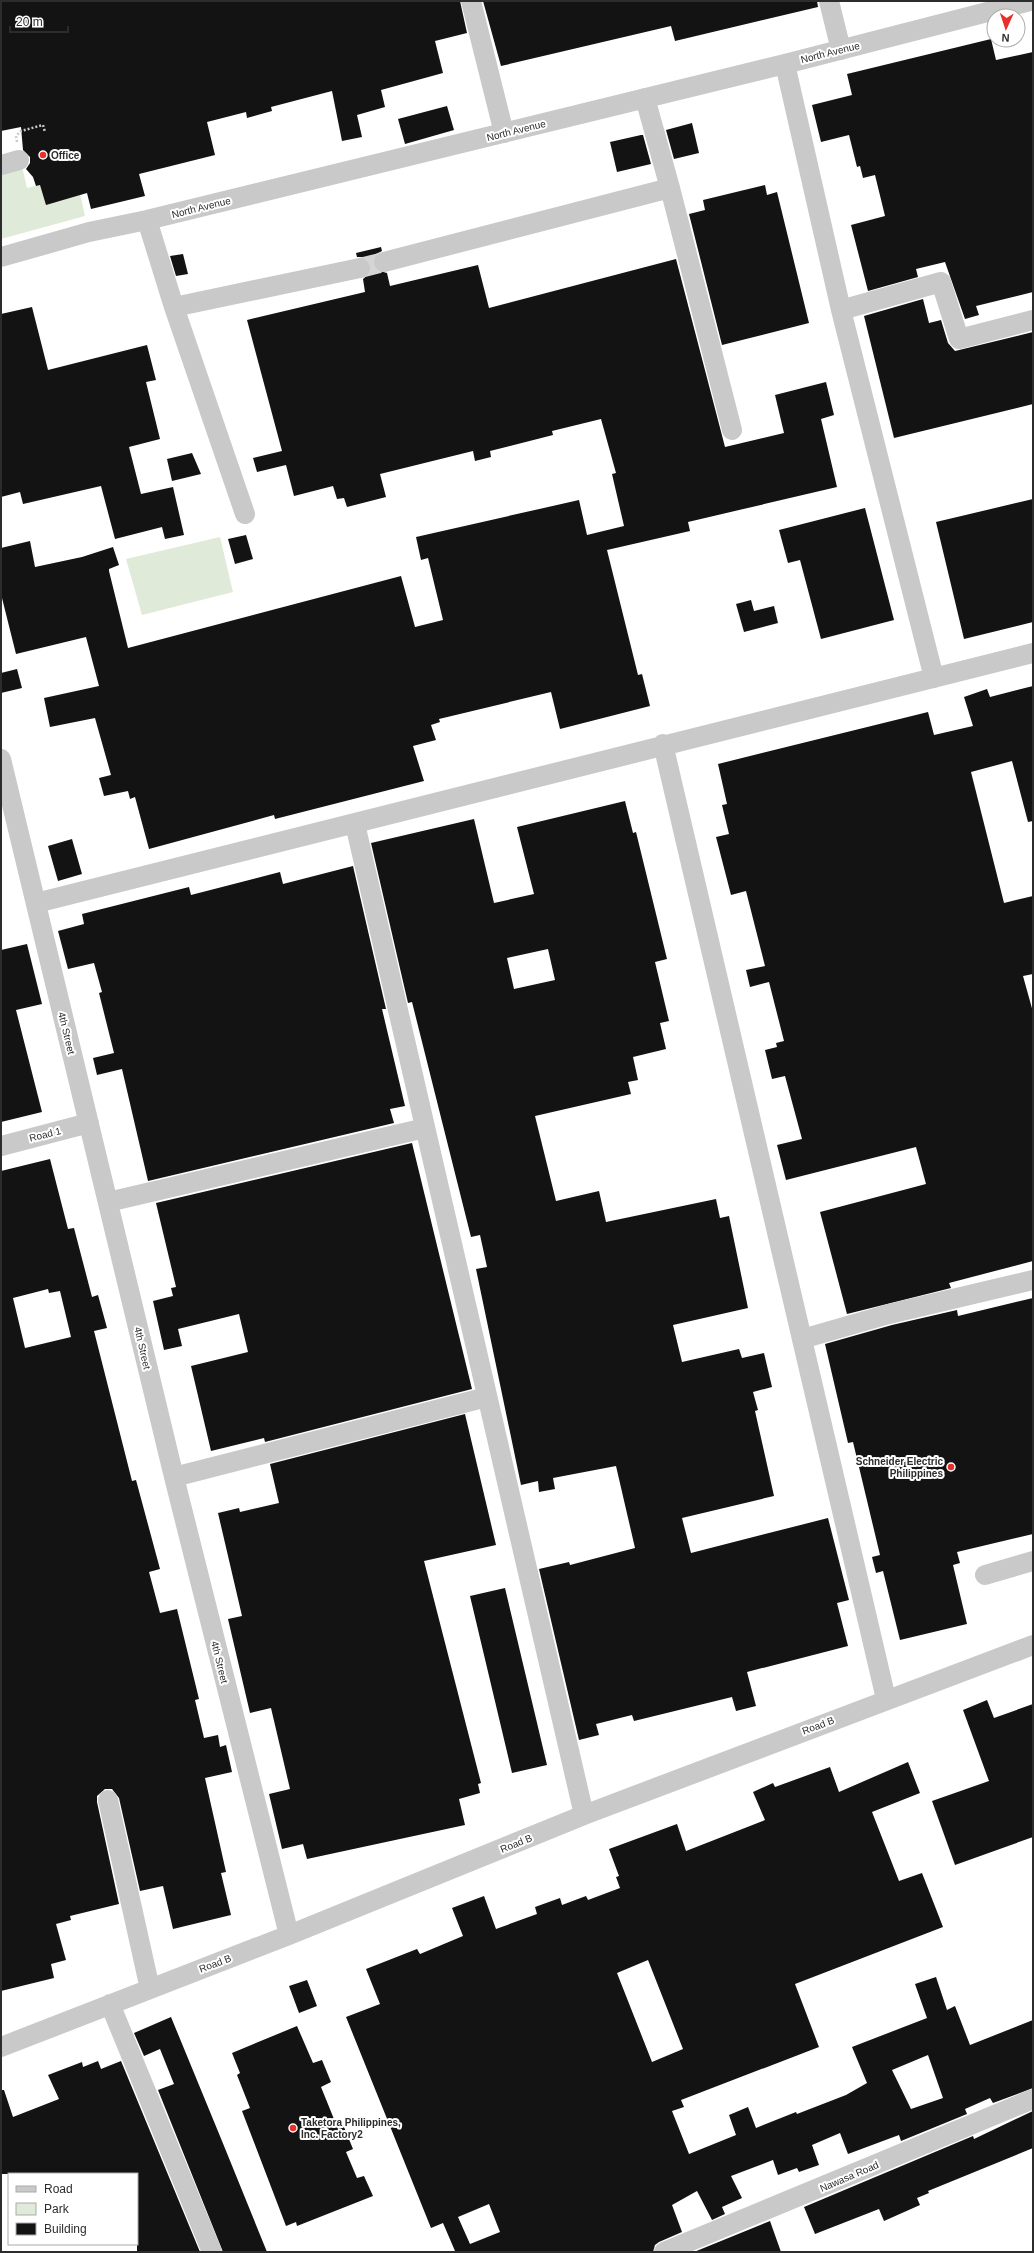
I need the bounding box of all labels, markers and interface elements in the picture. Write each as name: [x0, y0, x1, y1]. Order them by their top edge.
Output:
scale bar: [10, 8, 68, 34]
north arrow: [986, 8, 1026, 48]
text: 20 m: [16, 15, 43, 29]
text: N: [1001, 32, 1010, 44]
street label: North Avenue: [799, 40, 861, 65]
street label: North Avenue: [485, 118, 547, 143]
marker: Office: [38, 150, 48, 160]
place label: Office: [51, 150, 80, 161]
street label: North Avenue: [170, 195, 232, 220]
street label: 4th Street: [56, 1011, 77, 1056]
street label: Road 1: [28, 1125, 63, 1144]
street label: 4th Street: [132, 1326, 153, 1371]
place label: Schneider Electric Philippines: [856, 1456, 943, 1479]
marker: Schneider Electric Philippines: [946, 1462, 956, 1472]
street label: 4th Street: [209, 1640, 230, 1685]
street label: Road B: [801, 1714, 836, 1737]
street label: Road B: [499, 1832, 534, 1855]
street label: Road B: [198, 1952, 233, 1975]
place label: Taketora Philippines, Inc. Factory2: [301, 2117, 401, 2140]
marker: Taketora Philippines, Inc. Factory2: [288, 2123, 298, 2133]
street label: Nawasa Road: [818, 2159, 880, 2194]
legend: [8, 2173, 138, 2245]
text: Road: [44, 2182, 73, 2196]
text: Park: [44, 2202, 70, 2216]
text: Building: [44, 2222, 87, 2236]

